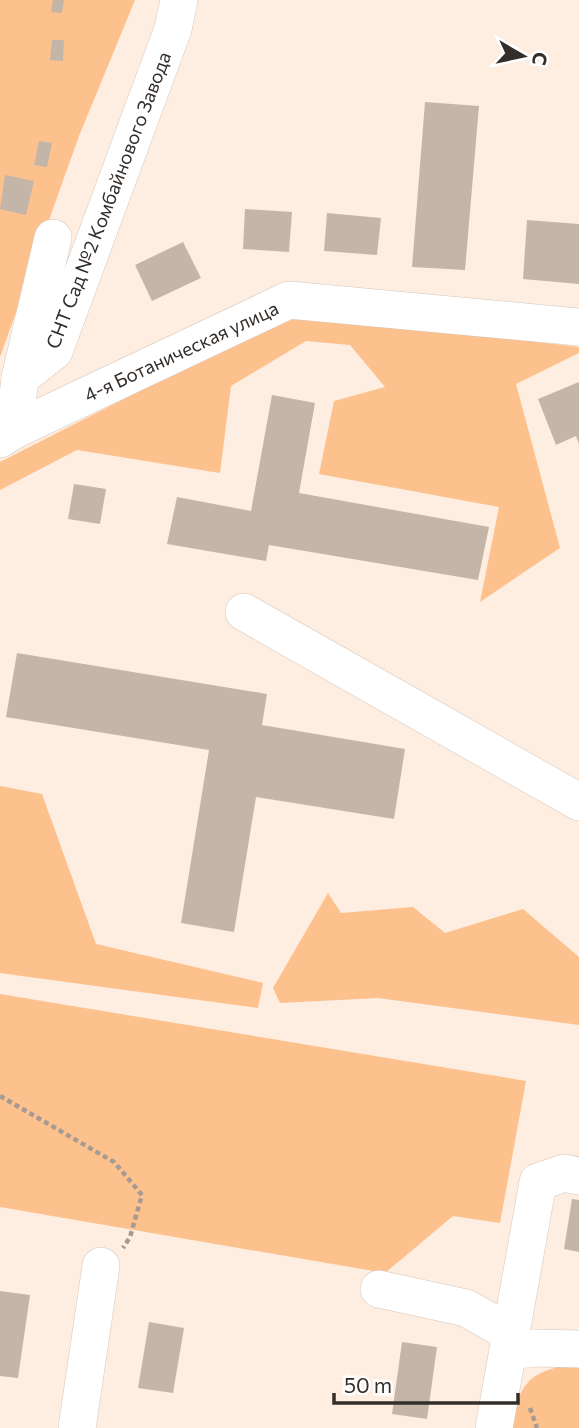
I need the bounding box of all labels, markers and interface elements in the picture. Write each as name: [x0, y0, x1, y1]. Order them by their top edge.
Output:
north arrow: [488, 21, 558, 91]
street label: СНТ Сад №2 Комбайнового Завода: [41, 48, 175, 352]
text: С: [528, 51, 553, 67]
street label: 4-я Ботаническая улица: [80, 296, 282, 406]
scale bar: [334, 1362, 518, 1406]
text: 50 m: [344, 1372, 392, 1397]

